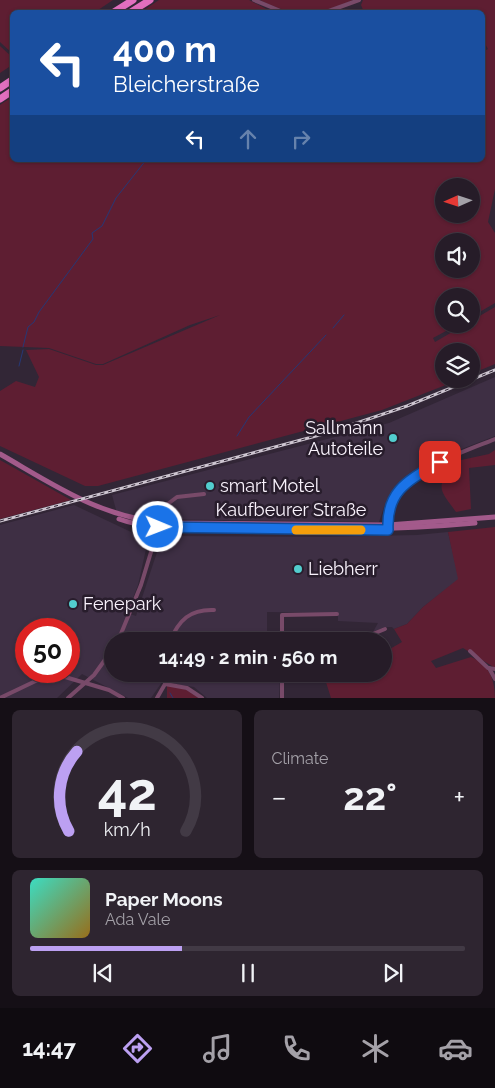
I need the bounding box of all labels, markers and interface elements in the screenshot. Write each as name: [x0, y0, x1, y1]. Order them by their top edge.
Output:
text: 400 m: [113, 29, 217, 70]
icon: left: [30, 30, 95, 95]
text: Bleicherstraße: [113, 71, 260, 97]
icon: left: [181, 125, 209, 153]
icon: ahead: [234, 125, 262, 153]
icon: right: [287, 125, 315, 153]
north arrow: [435, 178, 480, 222]
map controls: [435, 178, 480, 388]
button: sound: [435, 233, 480, 278]
button: search: [435, 288, 480, 333]
button: layers: [435, 343, 480, 388]
place label: Sallmann Autoteile: [305, 417, 383, 459]
marker: Sallmann Autoteile: [387, 432, 399, 444]
pin: [419, 441, 461, 483]
icon: arrive: [426, 448, 454, 476]
place label: smart Motel: [220, 475, 320, 496]
marker: smart Motel: [204, 480, 216, 492]
street label: Kaufbeurer Straße: [216, 499, 367, 520]
position arrow: [131, 500, 183, 552]
place label: Liebherr: [308, 558, 378, 579]
marker: Liebherr: [292, 563, 304, 575]
place label: Fenepark: [83, 593, 162, 614]
marker: Fenepark: [67, 598, 79, 610]
speed limit sign: 50: [15, 618, 80, 683]
text: 14:49 · 2 min · 560 m: [158, 646, 338, 668]
text: Climate: [272, 749, 328, 768]
text: 42: [97, 761, 156, 822]
text: 22°: [343, 774, 397, 819]
text: −: [272, 781, 287, 814]
text: +: [453, 781, 465, 814]
text: km/h: [103, 819, 150, 840]
text: Paper Moons: [105, 888, 223, 910]
text: Ada Vale: [105, 910, 170, 929]
icon: previous: [89, 959, 117, 987]
icon: pause: [234, 959, 262, 987]
icon: next: [379, 959, 407, 987]
icon: directions: [120, 1031, 155, 1066]
icon: music: [200, 1031, 235, 1066]
icon: phone: [279, 1031, 314, 1066]
icon: climate: [358, 1031, 393, 1066]
icon: car: [438, 1031, 473, 1066]
text: 14:47: [22, 1035, 76, 1061]

